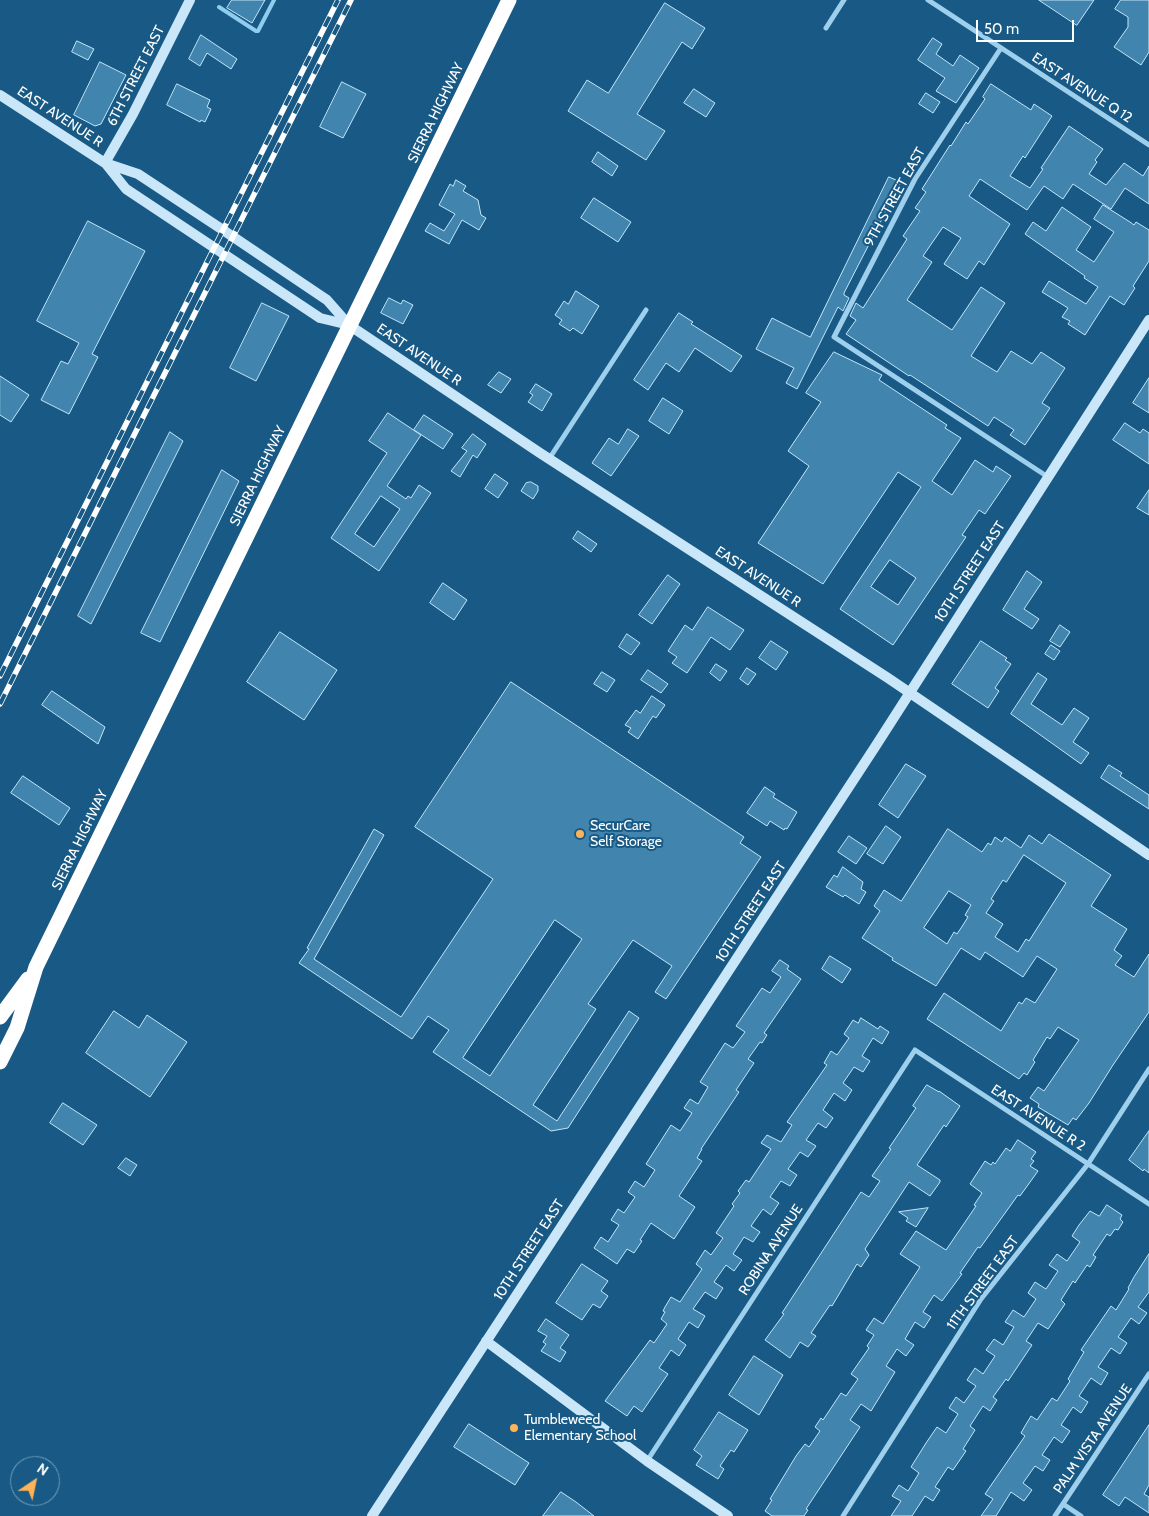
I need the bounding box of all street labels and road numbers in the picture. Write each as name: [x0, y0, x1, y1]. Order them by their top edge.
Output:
street label: 6TH STREET EAST: [103, 23, 169, 129]
street label: EAST AVENUE Q 12: [1029, 49, 1135, 127]
street label: SIERRA HIGHWAY: [404, 60, 468, 166]
street label: EAST AVENUE R: [14, 83, 106, 151]
street label: 9TH STREET EAST: [861, 145, 929, 249]
street label: EAST AVENUE R: [373, 320, 465, 390]
street label: SIERRA HIGHWAY: [226, 423, 290, 529]
street label: 10TH STREET EAST: [931, 518, 1009, 626]
street label: EAST AVENUE R: [712, 543, 804, 611]
street label: SIERRA HIGHWAY: [48, 787, 112, 893]
street label: 10TH STREET EAST: [712, 858, 790, 966]
street label: EAST AVENUE R 2: [988, 1081, 1088, 1155]
street label: 10TH STREET EAST: [490, 1196, 568, 1304]
street label: ROBINA AVENUE: [735, 1201, 807, 1299]
street label: 11TH STREET EAST: [943, 1233, 1023, 1333]
street label: PALM VISTA AVENUE: [1050, 1381, 1136, 1497]

